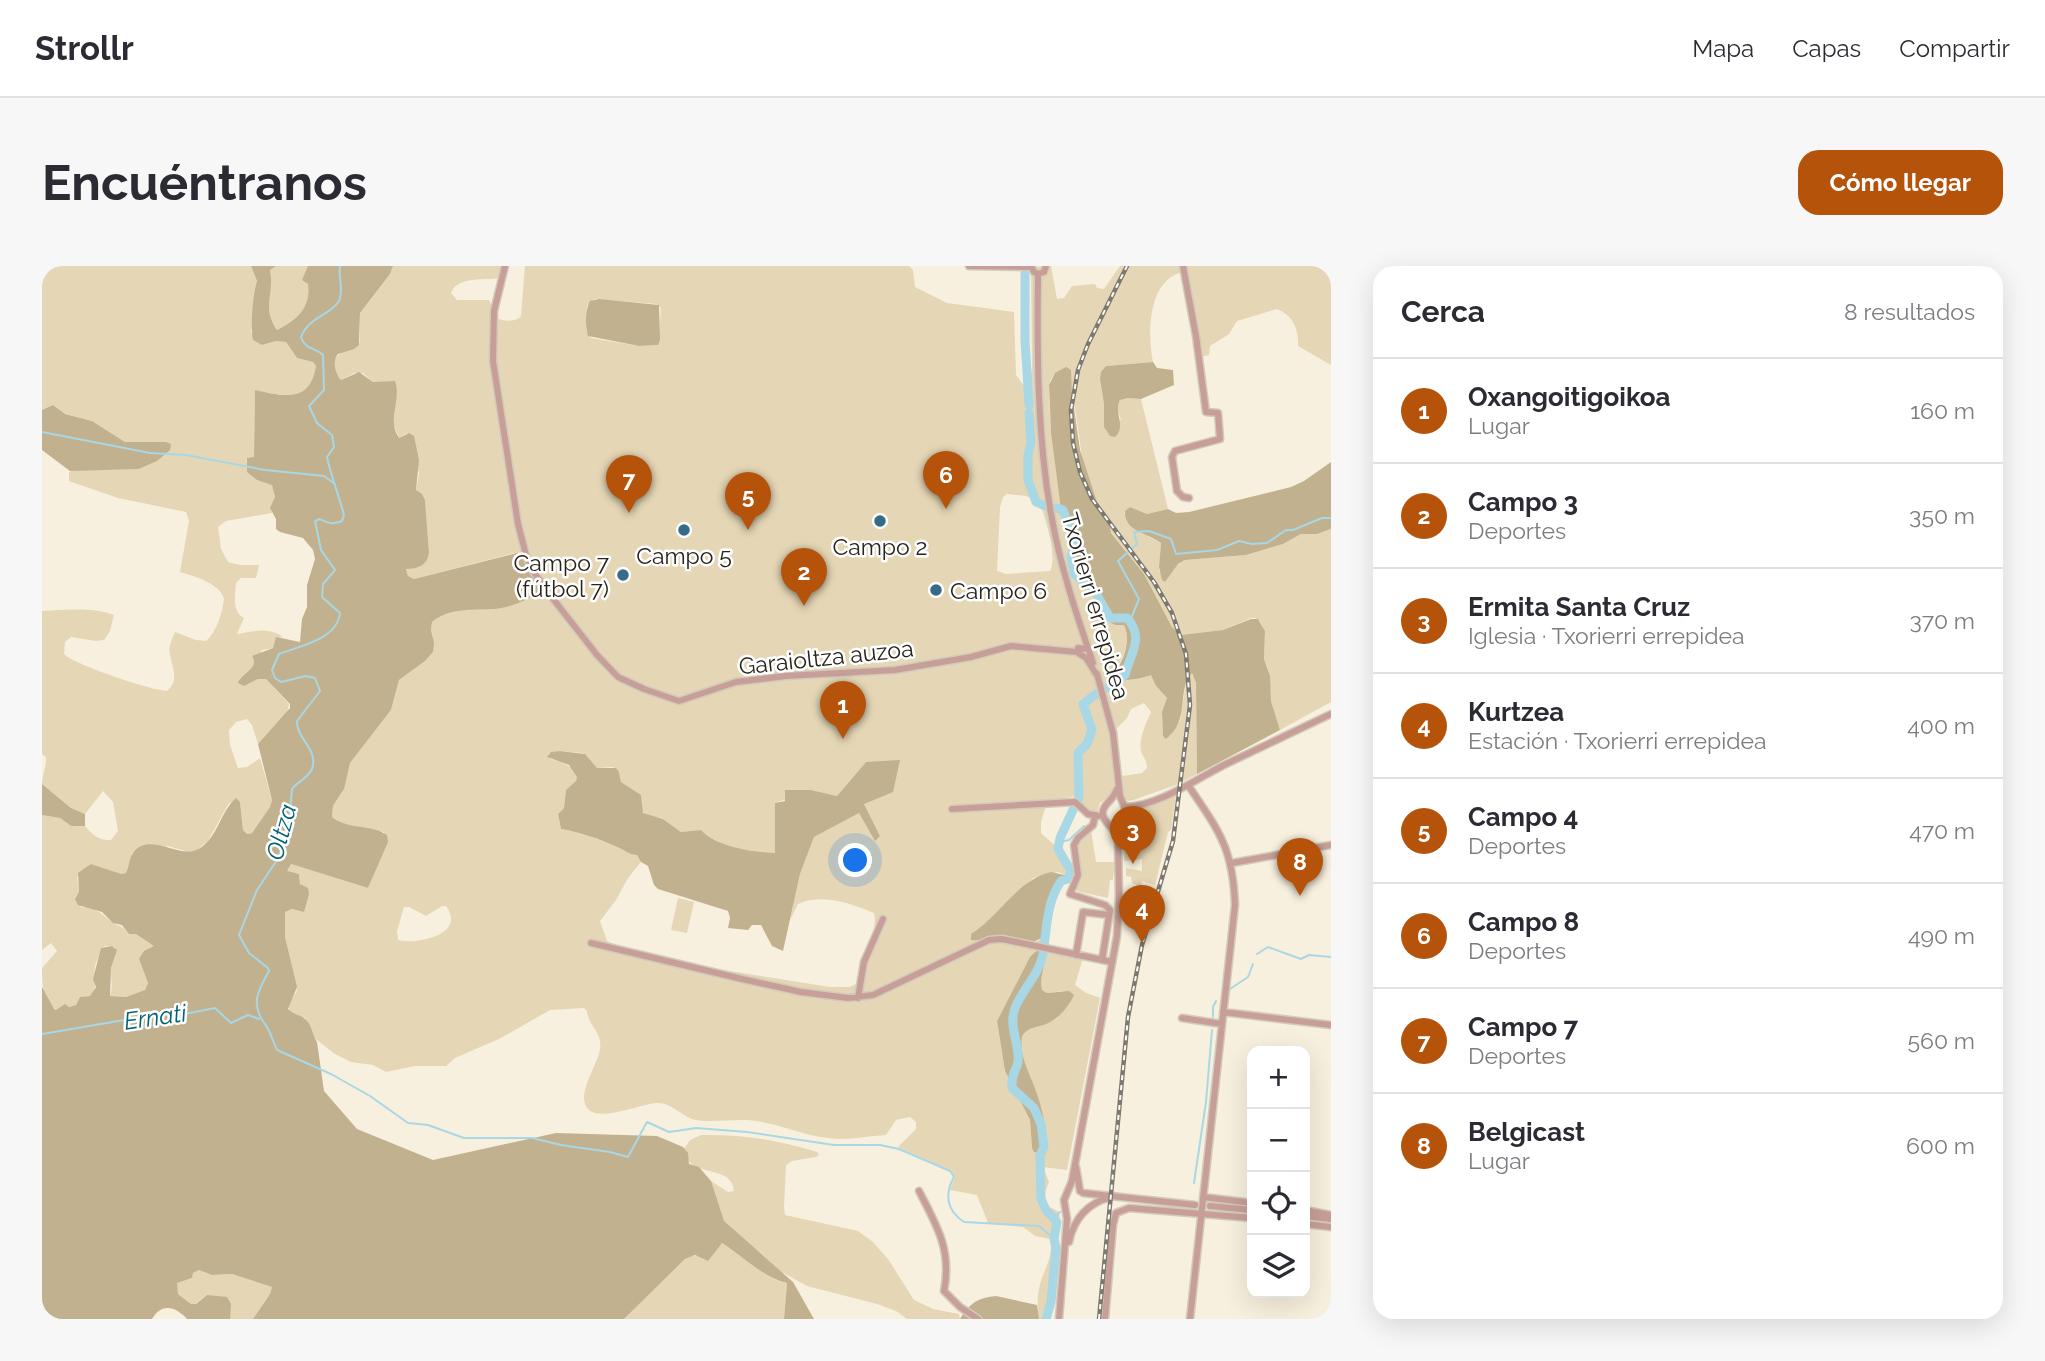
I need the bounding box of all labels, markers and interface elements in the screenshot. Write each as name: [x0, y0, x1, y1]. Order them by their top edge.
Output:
text: Strollr: [35, 29, 134, 68]
text: Mapa: [1692, 34, 1754, 63]
text: Capas: [1792, 34, 1861, 63]
text: Compartir: [1899, 34, 2010, 63]
button: Cómo llegar: [1798, 150, 2003, 215]
text: Encuéntranos: [42, 154, 367, 211]
text: Cerca: [1401, 294, 1485, 329]
text: 8 resultados: [1844, 298, 1975, 325]
text: Oxangoitigoikoa: [1468, 382, 1670, 412]
text: 1: [1418, 397, 1430, 424]
text: 160 m: [1910, 397, 1975, 424]
text: Lugar: [1468, 412, 1530, 439]
pin: 6: [923, 451, 969, 509]
pin: 7: [606, 455, 652, 513]
pin: 5: [725, 472, 771, 530]
text: Campo 3: [1468, 487, 1578, 517]
text: 2: [1418, 502, 1430, 529]
text: 350 m: [1909, 502, 1975, 529]
street label: Txorierri errepidea: [1056, 509, 1136, 703]
marker: Campo 2: [872, 513, 888, 529]
text: Deportes: [1468, 517, 1566, 544]
marker: Campo 5: [676, 522, 692, 538]
place label: Campo 2: [832, 533, 928, 560]
place label: Campo 5: [636, 542, 732, 569]
pin: 2: [781, 548, 827, 606]
place label: Campo 7 (fútbol 7): [514, 549, 610, 602]
marker: Campo 7 (fútbol 7): [615, 567, 631, 583]
place label: Campo 6: [950, 577, 1047, 604]
marker: Campo 6: [928, 582, 944, 598]
text: Ermita Santa Cruz: [1468, 592, 1690, 622]
text: 3: [1418, 607, 1430, 634]
text: 370 m: [1910, 607, 1975, 634]
text: Iglesia · Txorierri errepidea: [1468, 622, 1745, 649]
street label: Garaioltza auzoa: [737, 634, 915, 680]
pin: 1: [820, 681, 866, 739]
text: Kurtzea: [1468, 697, 1564, 727]
text: 4: [1417, 712, 1431, 739]
text: 400 m: [1907, 712, 1975, 739]
text: Estación · Txorierri errepidea: [1468, 727, 1767, 754]
water label: Oltza: [260, 801, 302, 863]
text: Campo 4: [1468, 802, 1578, 832]
pin: 3: [1110, 806, 1156, 864]
text: 5: [1418, 817, 1430, 844]
text: 470 m: [1909, 817, 1975, 844]
text: Deportes: [1468, 832, 1566, 859]
pin: 8: [1277, 838, 1323, 896]
your location: [838, 843, 872, 877]
pin: 4: [1119, 885, 1165, 943]
text: Campo 8: [1468, 907, 1579, 937]
text: 6: [1417, 922, 1431, 949]
text: 490 m: [1908, 922, 1975, 949]
text: Deportes: [1468, 937, 1566, 964]
water label: Ernati: [122, 998, 189, 1036]
text: Campo 7: [1468, 1012, 1578, 1042]
text: 7: [1418, 1027, 1430, 1054]
text: 560 m: [1908, 1027, 1975, 1054]
text: Deportes: [1468, 1042, 1566, 1069]
map controls: [1247, 1046, 1310, 1298]
button: +: [1247, 1046, 1310, 1109]
button: −: [1247, 1109, 1310, 1172]
text: Belgicast: [1468, 1117, 1585, 1147]
text: 8: [1417, 1132, 1431, 1159]
text: 600 m: [1906, 1132, 1975, 1159]
text: Lugar: [1468, 1147, 1530, 1174]
button: locate: [1247, 1172, 1310, 1235]
button: layers: [1247, 1235, 1310, 1298]

